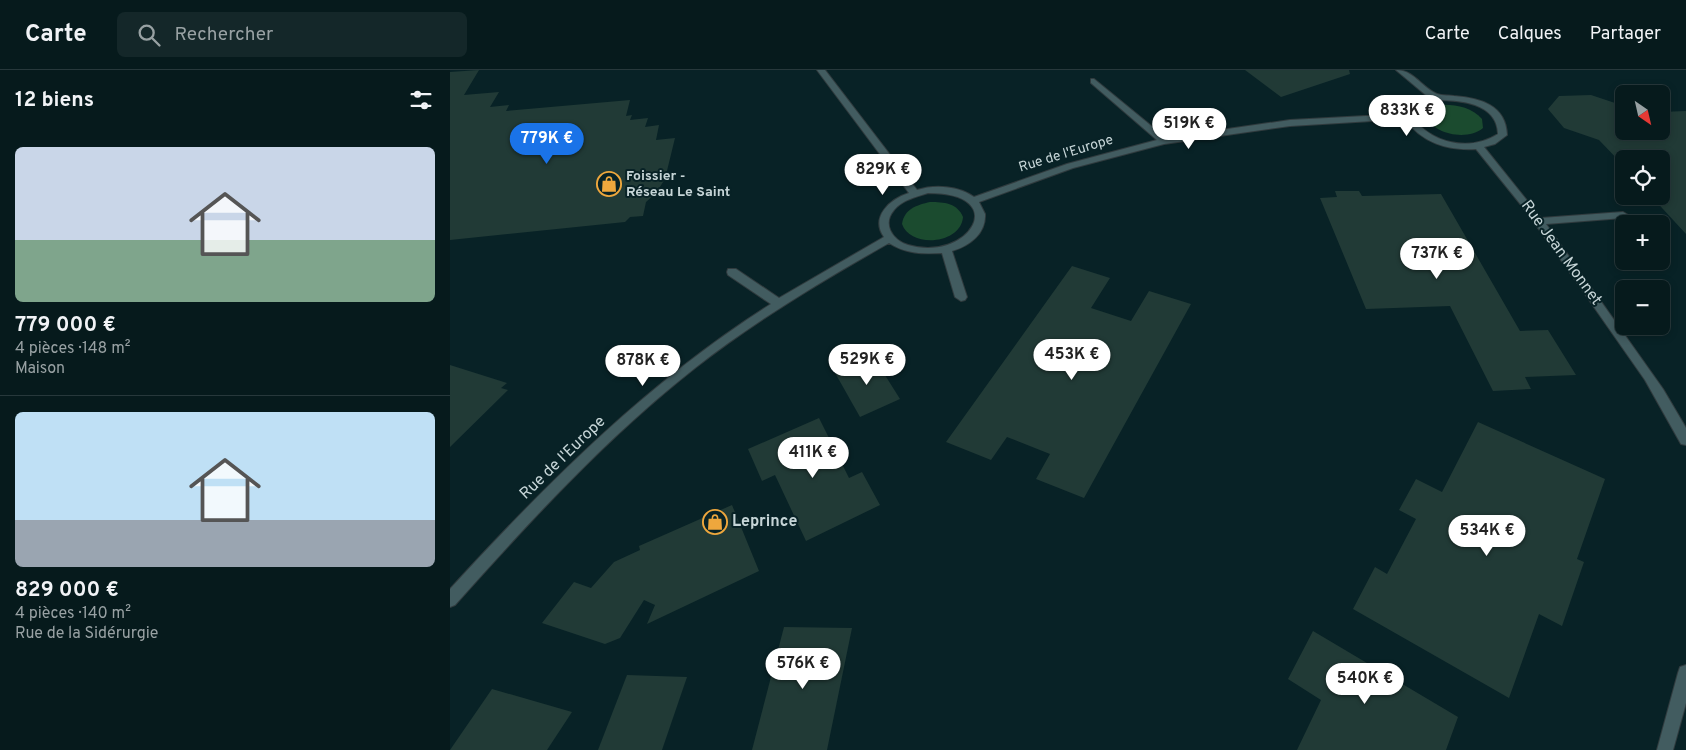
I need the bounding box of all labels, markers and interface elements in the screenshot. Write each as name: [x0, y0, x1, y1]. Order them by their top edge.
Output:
search box: [117, 12, 467, 57]
text: Carte: [25, 20, 87, 50]
icon: search: [135, 21, 163, 49]
text: Rechercher: [175, 23, 273, 47]
text: Carte: [1425, 23, 1470, 46]
text: Calques: [1498, 23, 1562, 46]
text: Partager: [1590, 23, 1661, 46]
north arrow: [1615, 85, 1670, 140]
map controls: [1615, 85, 1670, 335]
icon: filters: [407, 86, 435, 114]
text: 12 biens: [15, 87, 94, 114]
pin: 833K €: [1366, 94, 1448, 137]
text: 833K €: [1380, 101, 1434, 121]
pin: 519K €: [1148, 108, 1230, 150]
text: 519K €: [1163, 114, 1215, 134]
pin: 779K €: [506, 122, 588, 165]
text: 779K €: [521, 129, 573, 149]
street label: Rue de l'Europe: [1017, 132, 1115, 176]
button: locate: [1615, 150, 1670, 205]
pin: 829K €: [842, 154, 924, 196]
text: 829K €: [856, 160, 910, 180]
place label: Foissier - Réseau Le Saint: [626, 168, 730, 201]
shop icon: Foissier - Réseau Le Saint: [596, 171, 622, 197]
icon: home: [180, 179, 270, 269]
street label: Rue Jean Monnet: [1516, 197, 1606, 309]
button: +: [1615, 215, 1670, 270]
pin: 737K €: [1396, 238, 1478, 280]
text: 737K €: [1411, 244, 1463, 264]
button: −: [1615, 280, 1670, 335]
text: 779 000 €: [15, 312, 116, 339]
pin: 453K €: [1031, 338, 1113, 381]
text: 4 pièces · 148 m²: [15, 339, 130, 359]
pin: 878K €: [602, 344, 684, 387]
pin: 529K €: [826, 344, 908, 386]
text: 453K €: [1044, 345, 1100, 365]
text: 529K €: [840, 350, 894, 370]
text: 878K €: [616, 351, 670, 371]
text: Maison: [15, 359, 65, 379]
street label: Rue de l'Europe: [516, 412, 610, 504]
pin: 411K €: [772, 436, 854, 479]
text: 411K €: [789, 443, 837, 463]
icon: home: [180, 445, 270, 535]
shop icon: Leprince: [702, 509, 728, 535]
place label: Leprince: [732, 512, 797, 532]
pin: 534K €: [1446, 514, 1528, 557]
text: 534K €: [1459, 521, 1515, 541]
text: 829 000 €: [15, 577, 119, 604]
text: 4 pièces · 140 m²: [15, 604, 131, 624]
text: Rue de la Sidérurgie: [15, 624, 158, 644]
pin: 576K €: [762, 648, 844, 690]
text: 576K €: [777, 654, 829, 674]
pin: 540K €: [1324, 662, 1406, 705]
text: 540K €: [1337, 669, 1393, 689]

